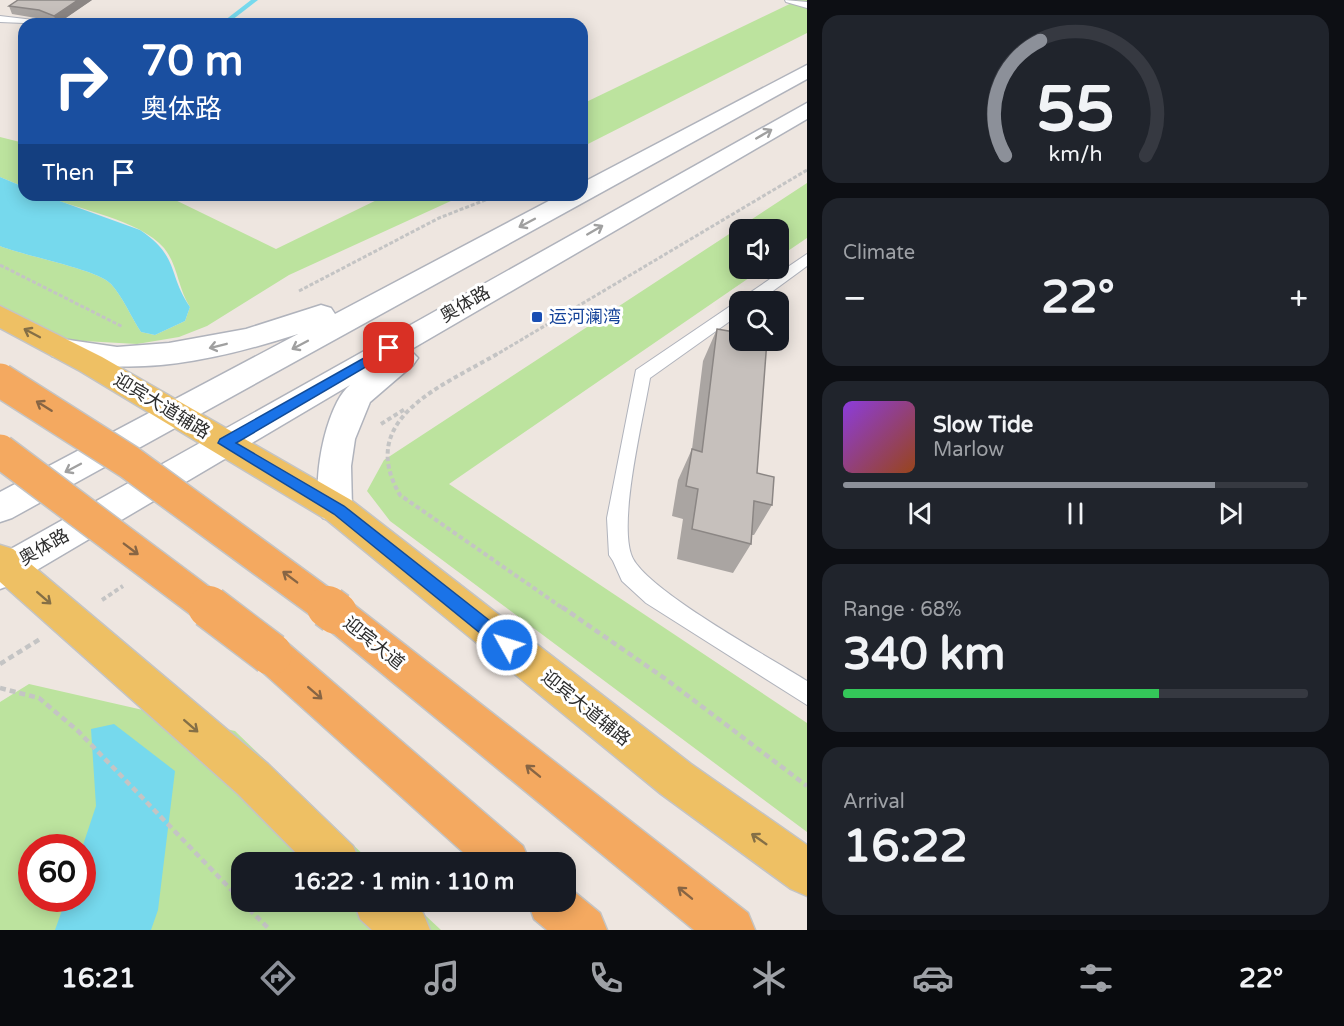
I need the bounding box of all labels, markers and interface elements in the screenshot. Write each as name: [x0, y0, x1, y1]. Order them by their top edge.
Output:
text: 70 m: [141, 36, 243, 87]
icon: right: [42, 42, 120, 120]
text: 55: [1036, 73, 1115, 148]
text: 奥体路: [141, 93, 222, 126]
one-way arrow: [755, 128, 772, 140]
text: km/h: [1049, 141, 1102, 167]
icon: arrive: [107, 156, 140, 189]
text: Then: [42, 160, 95, 186]
one-way arrow: [518, 218, 536, 229]
map controls: [729, 219, 789, 351]
button: sound: [729, 219, 789, 279]
one-way arrow: [586, 224, 603, 236]
text: Climate: [843, 241, 915, 265]
text: 22°: [1041, 271, 1115, 325]
text: −: [843, 279, 867, 318]
text: +: [1289, 279, 1308, 318]
street label: 奥体路: [436, 281, 494, 327]
button: search: [729, 291, 789, 351]
place label: 运河澜湾: [549, 306, 621, 328]
marker: 运河澜湾: [530, 310, 544, 324]
pin: [363, 322, 414, 373]
one-way arrow: [24, 327, 41, 339]
icon: arrive: [372, 331, 405, 364]
one-way arrow: [209, 340, 228, 352]
one-way arrow: [291, 340, 309, 351]
street label: 迎宾大道辅路: [110, 369, 214, 443]
one-way arrow: [36, 400, 52, 412]
text: Slow Tide: [933, 412, 1033, 438]
text: Marlow: [933, 438, 1004, 462]
one-way arrow: [65, 462, 82, 474]
icon: previous: [904, 497, 937, 530]
icon: pause: [1059, 497, 1092, 530]
icon: next: [1214, 497, 1247, 530]
street label: 奥体路: [15, 524, 73, 570]
one-way arrow: [122, 543, 138, 555]
one-way arrow: [282, 571, 298, 584]
one-way arrow: [36, 591, 51, 605]
text: Range · 68%: [843, 598, 962, 622]
street label: 迎宾大道: [339, 612, 409, 674]
position arrow: [475, 613, 539, 677]
text: 340 km: [843, 628, 1005, 682]
street label: 迎宾大道辅路: [537, 665, 635, 751]
one-way arrow: [307, 686, 322, 700]
one-way arrow: [183, 719, 198, 733]
one-way arrow: [526, 764, 541, 778]
text: Arrival: [843, 790, 905, 814]
text: 16:22: [843, 820, 968, 874]
one-way arrow: [752, 833, 768, 845]
speed limit sign: 60: [18, 834, 96, 912]
text: 16:22 · 1 min · 110 m: [293, 869, 514, 895]
one-way arrow: [677, 887, 693, 900]
icon: directions: [257, 957, 299, 999]
icon: music: [421, 957, 463, 999]
icon: phone: [585, 957, 627, 999]
icon: climate: [748, 957, 790, 999]
icon: car: [912, 957, 954, 999]
icon: filters: [1075, 957, 1117, 999]
text: 16:21: [61, 962, 136, 995]
text: 22°: [1239, 962, 1283, 995]

